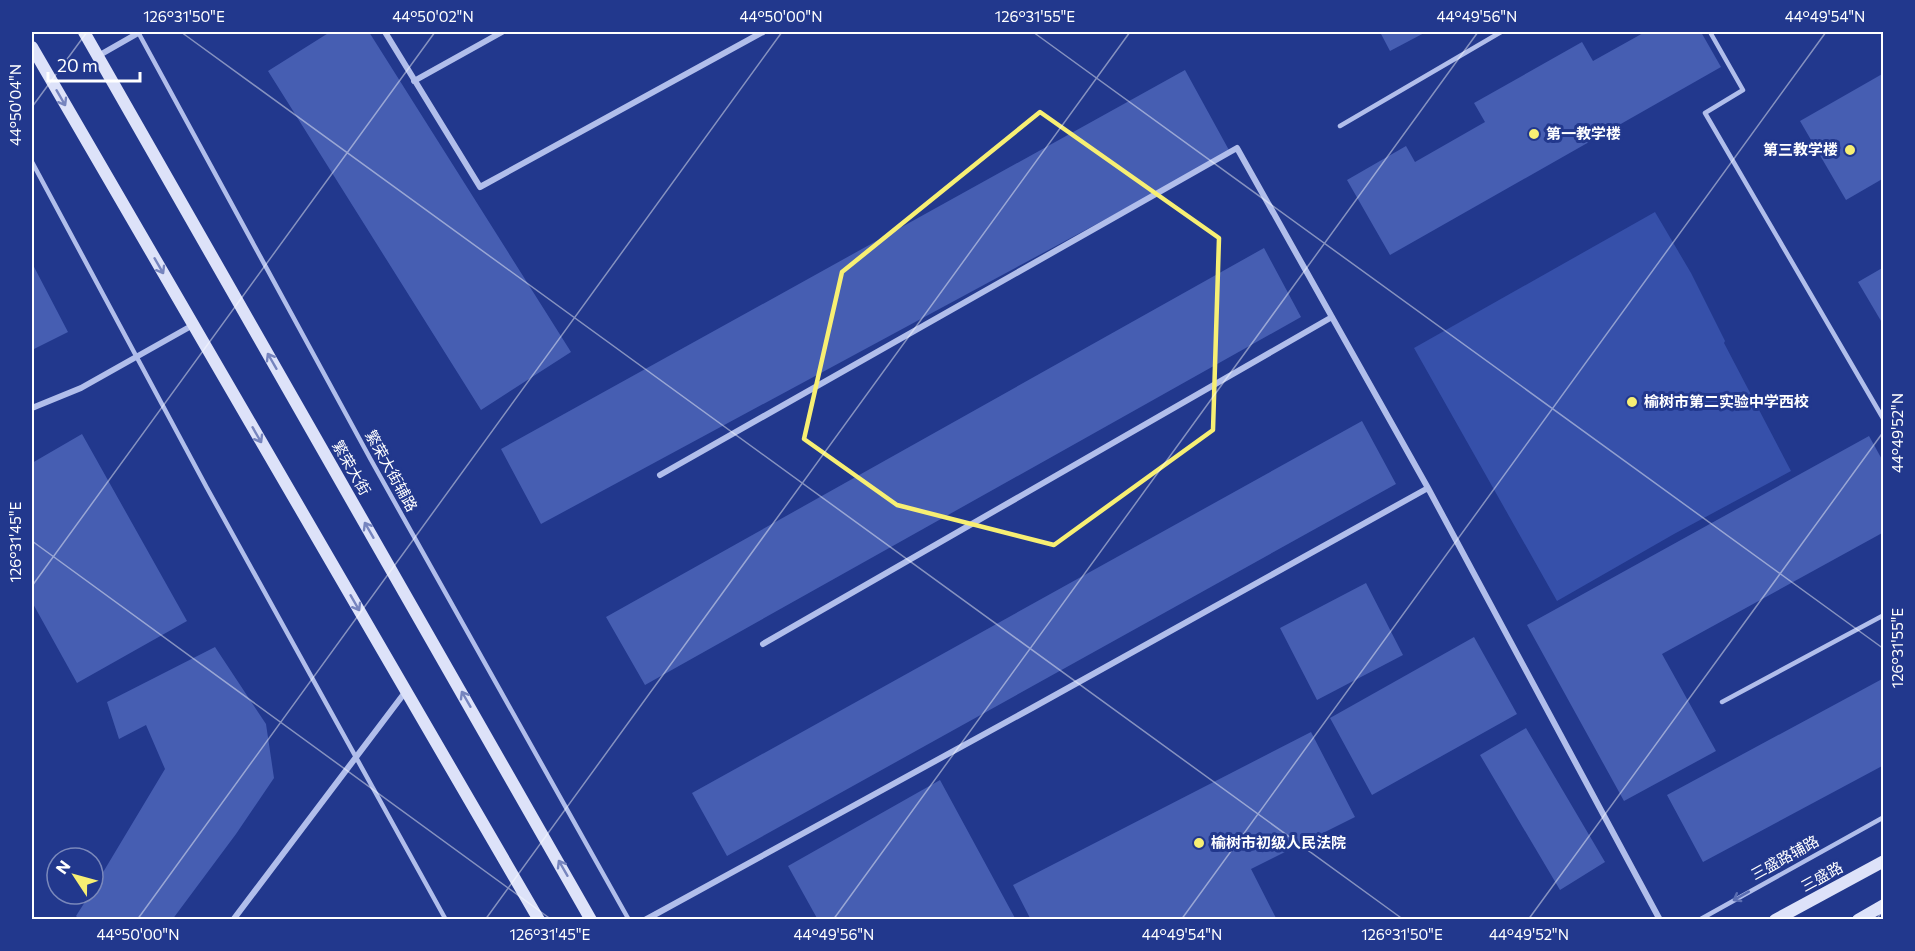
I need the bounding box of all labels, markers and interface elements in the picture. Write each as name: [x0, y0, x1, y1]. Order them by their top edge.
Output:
text: 126°31'50"E: [143, 7, 225, 25]
text: 44°50'02"N: [392, 7, 474, 25]
text: 44°50'00"N: [740, 7, 822, 25]
text: 126°31'55"E: [995, 7, 1075, 25]
text: 44°49'56"N: [1437, 7, 1517, 25]
text: 44°49'54"N: [1785, 7, 1865, 25]
scale bar: [48, 45, 140, 83]
text: 20 m: [57, 54, 98, 76]
text: 44°50'04"N: [6, 64, 24, 146]
one-way arrow: [56, 88, 67, 106]
place label: 第一教学楼: [1546, 124, 1621, 142]
marker: 第一教学楼: [1527, 127, 1541, 141]
place label: 第三教学楼: [1763, 140, 1838, 158]
marker: 第三教学楼: [1843, 143, 1857, 157]
one-way arrow: [153, 257, 165, 274]
one-way arrow: [266, 352, 278, 369]
place label: 榆树市第二实验中学西校: [1644, 392, 1809, 410]
text: 44°49'52"N: [1888, 393, 1906, 473]
marker: 榆树市第二实验中学西校: [1625, 395, 1639, 409]
one-way arrow: [251, 426, 263, 443]
street label: 繁荣大街辅路: [362, 427, 422, 514]
street label: 繁荣大街: [329, 437, 375, 498]
text: 126°31'45"E: [6, 501, 24, 582]
one-way arrow: [363, 522, 375, 539]
one-way arrow: [349, 594, 361, 611]
text: 126°31'55"E: [1888, 608, 1906, 688]
one-way arrow: [460, 691, 472, 708]
street label: 三盛路辅路: [1748, 832, 1822, 884]
place label: 榆树市初级人民法院: [1211, 833, 1346, 851]
marker: 榆树市初级人民法院: [1192, 836, 1206, 850]
north arrow: [45, 846, 105, 906]
text: N: [51, 856, 74, 877]
street label: 三盛路: [1798, 858, 1846, 896]
one-way arrow: [557, 860, 569, 877]
one-way arrow: [1732, 891, 1750, 902]
text: 44°50'00"N: [97, 925, 179, 943]
text: 126°31'45"E: [510, 925, 591, 943]
text: 44°49'56"N: [794, 925, 874, 943]
text: 44°49'54"N: [1142, 925, 1222, 943]
text: 126°31'50"E: [1361, 925, 1443, 943]
text: 44°49'52"N: [1489, 925, 1569, 943]

